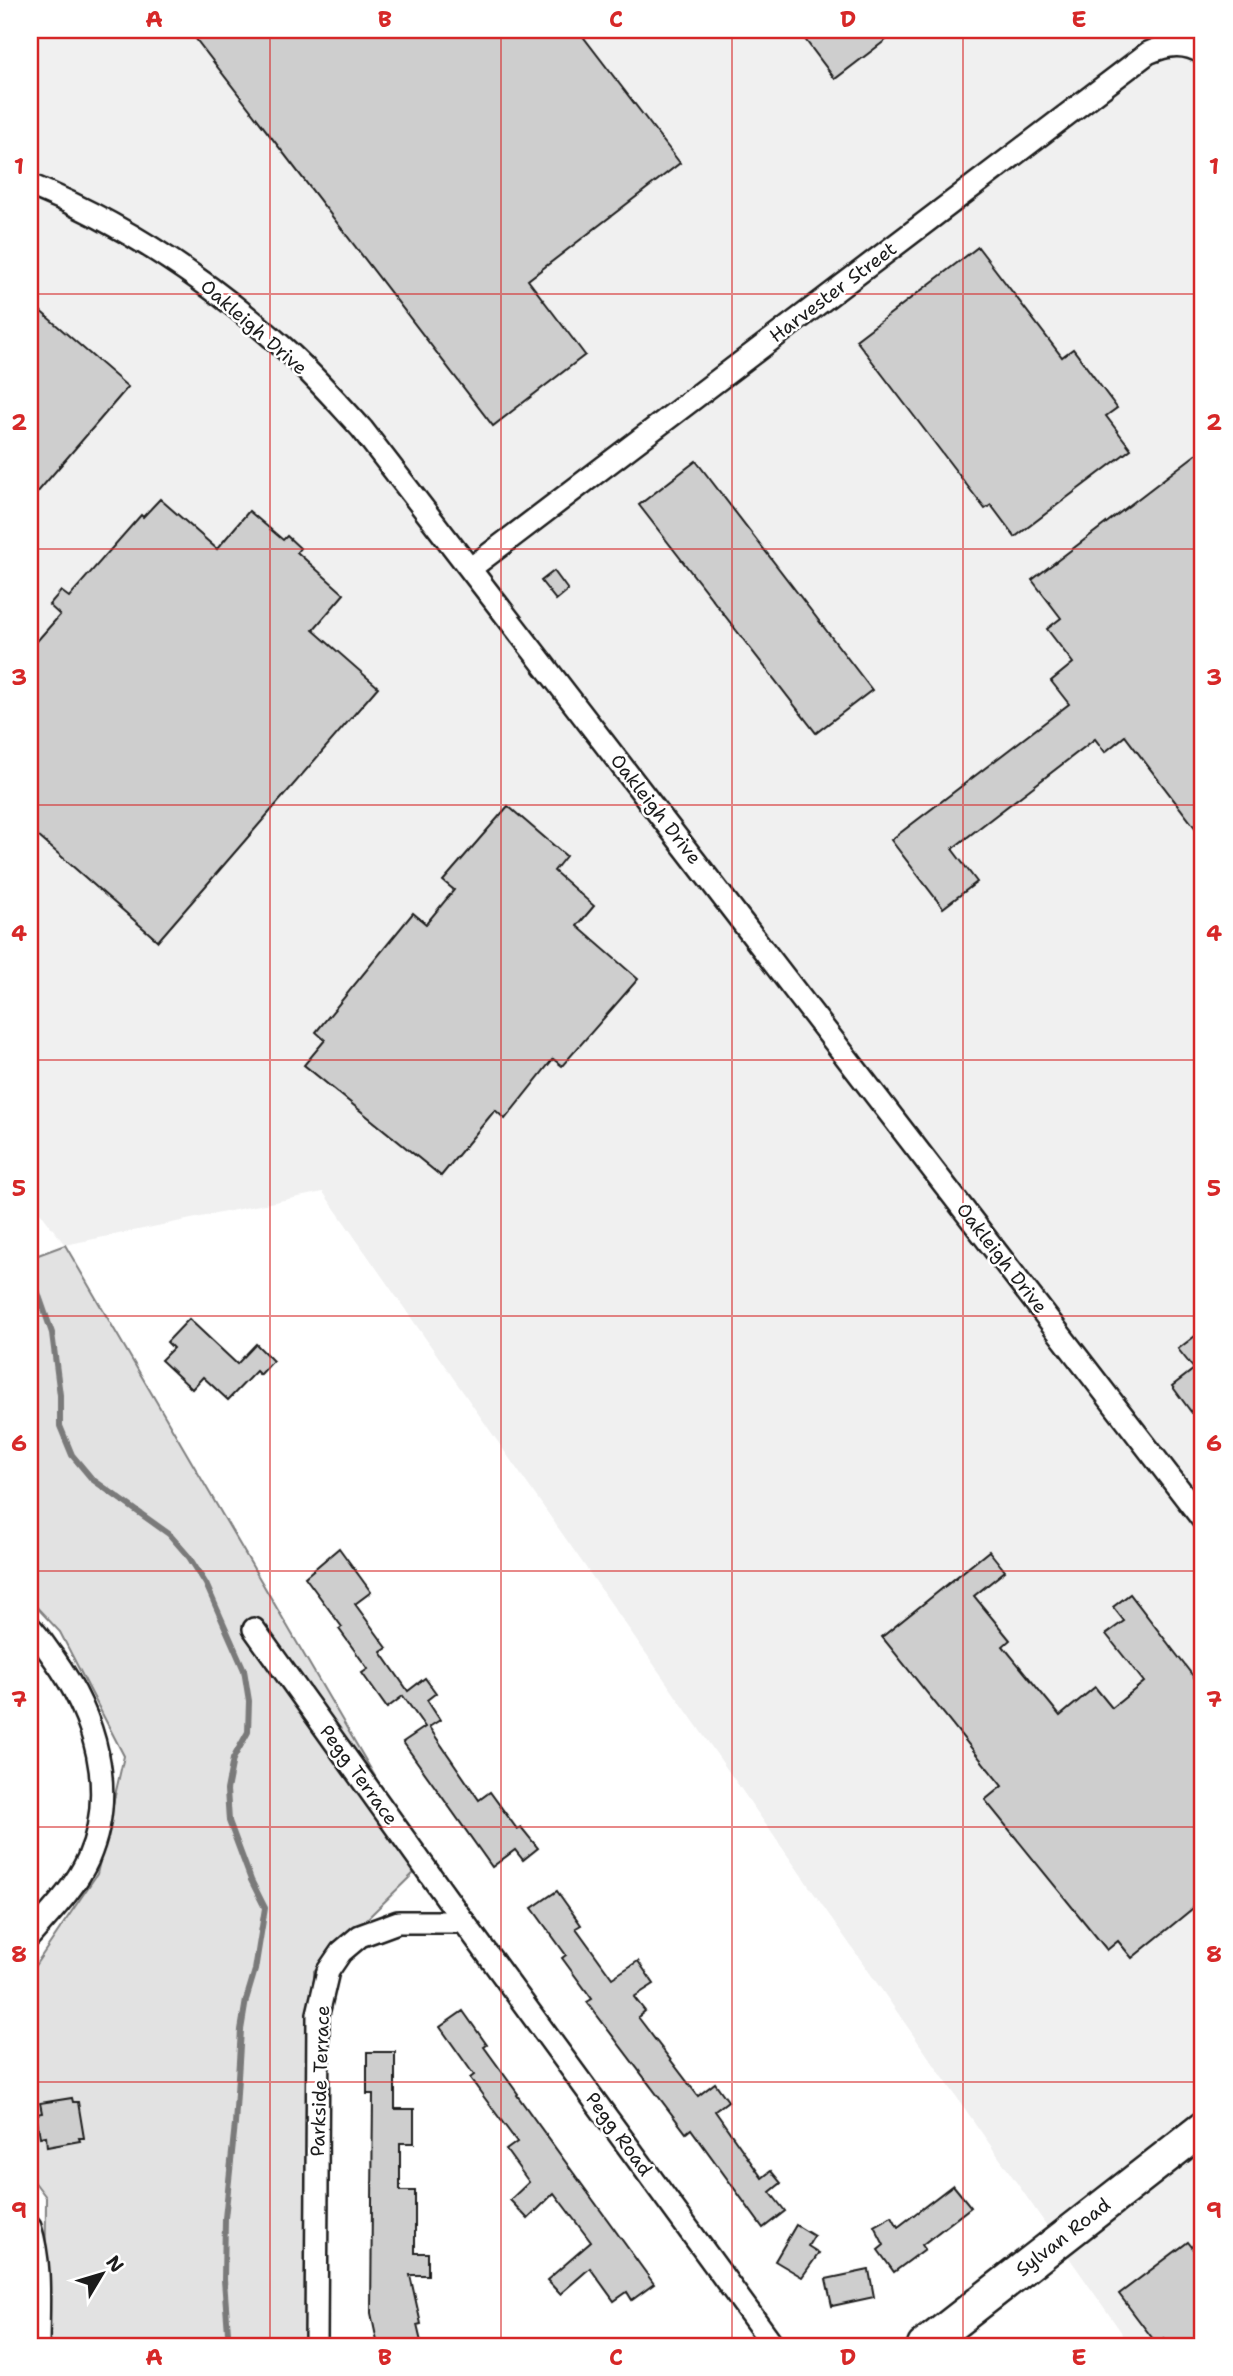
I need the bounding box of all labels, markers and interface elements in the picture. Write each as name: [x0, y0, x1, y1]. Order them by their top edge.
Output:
text: A: [145, 4, 163, 34]
text: B: [378, 4, 392, 34]
text: C: [609, 4, 623, 34]
text: D: [840, 4, 856, 34]
text: E: [1071, 4, 1087, 34]
text: 1: [14, 151, 24, 181]
text: 1: [1209, 151, 1219, 181]
street label: Harvester Street: [764, 236, 902, 348]
street label: Oakleigh Drive: [195, 274, 313, 380]
text: 2: [11, 407, 27, 437]
text: 2: [1206, 407, 1222, 437]
text: 3: [11, 662, 27, 692]
text: 3: [1206, 662, 1222, 692]
street label: Oakleigh Drive: [605, 749, 707, 869]
text: 4: [11, 918, 27, 948]
text: 4: [1206, 918, 1222, 948]
text: 5: [12, 1173, 26, 1203]
text: 5: [1207, 1173, 1221, 1203]
street label: Oakleigh Drive: [951, 1198, 1053, 1318]
text: 6: [11, 1428, 27, 1458]
text: 6: [1206, 1428, 1222, 1458]
text: 7: [11, 1684, 27, 1714]
text: 7: [1206, 1684, 1222, 1714]
street label: Pegg Terrace: [314, 1720, 404, 1830]
text: 8: [11, 1939, 27, 1969]
text: 8: [1206, 1939, 1222, 1969]
street label: Parkside Terrace: [305, 2005, 335, 2157]
street label: Pegg Road: [580, 2087, 658, 2181]
street label: Sylvan Road: [1010, 2192, 1116, 2282]
text: 9: [11, 2195, 27, 2225]
text: 9: [1206, 2195, 1222, 2225]
north arrow: [66, 2240, 136, 2310]
text: N: [101, 2250, 129, 2277]
text: A: [145, 2342, 163, 2372]
text: B: [378, 2342, 392, 2372]
text: C: [609, 2342, 623, 2372]
text: D: [840, 2342, 856, 2372]
text: E: [1071, 2342, 1087, 2372]

